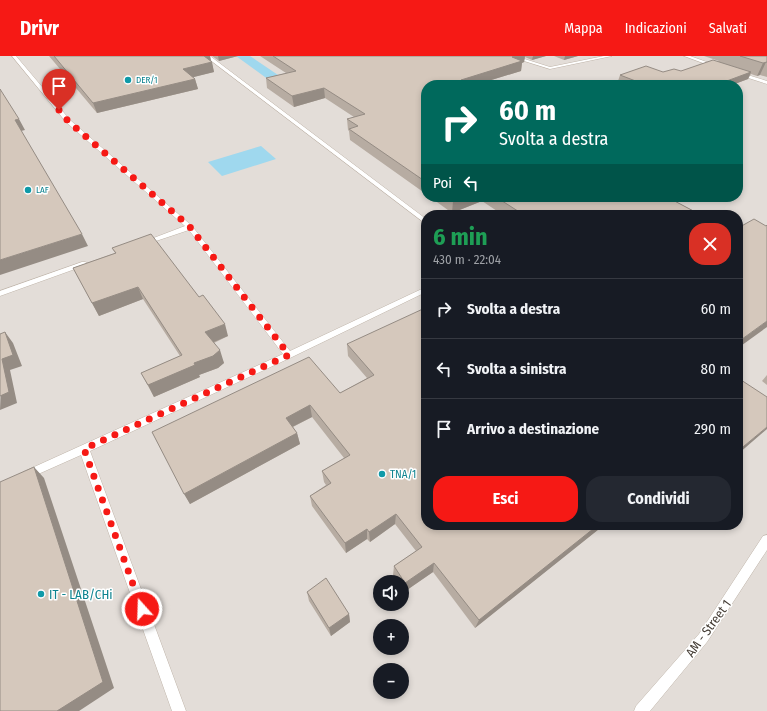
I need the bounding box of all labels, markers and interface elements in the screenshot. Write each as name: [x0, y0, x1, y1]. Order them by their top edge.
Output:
text: Drivr: [20, 17, 59, 40]
text: Mappa: [564, 20, 603, 37]
text: Indicazioni: [625, 20, 687, 37]
text: Salvati: [709, 20, 747, 37]
pin: [42, 69, 76, 110]
icon: arrive: [48, 75, 70, 97]
marker: DER/1: [123, 75, 133, 85]
place label: DER/1: [136, 75, 158, 85]
text: 60 m: [499, 94, 556, 127]
icon: right: [433, 96, 485, 148]
text: Svolta a destra: [499, 128, 608, 150]
icon: left: [460, 172, 482, 194]
text: Poi: [433, 174, 452, 192]
marker: LAF: [23, 185, 33, 195]
place label: LAF: [36, 185, 49, 195]
text: 6 min: [433, 223, 488, 251]
button: close: [689, 223, 731, 265]
text: 430 m · 22:04: [433, 252, 501, 267]
icon: right: [433, 298, 455, 320]
text: Svolta a destra: [467, 300, 560, 318]
text: 60 m: [701, 300, 731, 318]
icon: left: [433, 358, 455, 380]
text: Svolta a sinistra: [467, 360, 567, 378]
text: 80 m: [701, 360, 731, 378]
icon: arrive: [433, 418, 455, 440]
text: Arrivo a destinazione: [467, 420, 599, 438]
text: 290 m: [694, 420, 731, 438]
place label: TNA/1: [390, 468, 416, 481]
marker: TNA/1: [377, 469, 387, 479]
button: Esci: [433, 476, 578, 522]
button: Condividi: [586, 476, 731, 522]
map controls: [373, 575, 409, 699]
button: sound: [373, 575, 409, 611]
place label: IT - LAB/CHi: [49, 587, 113, 602]
position arrow: [121, 588, 163, 630]
marker: IT - LAB/CHi: [36, 589, 46, 599]
street label: AM - Street 1: [683, 597, 734, 660]
button: +: [373, 619, 409, 655]
button: −: [373, 663, 409, 699]

